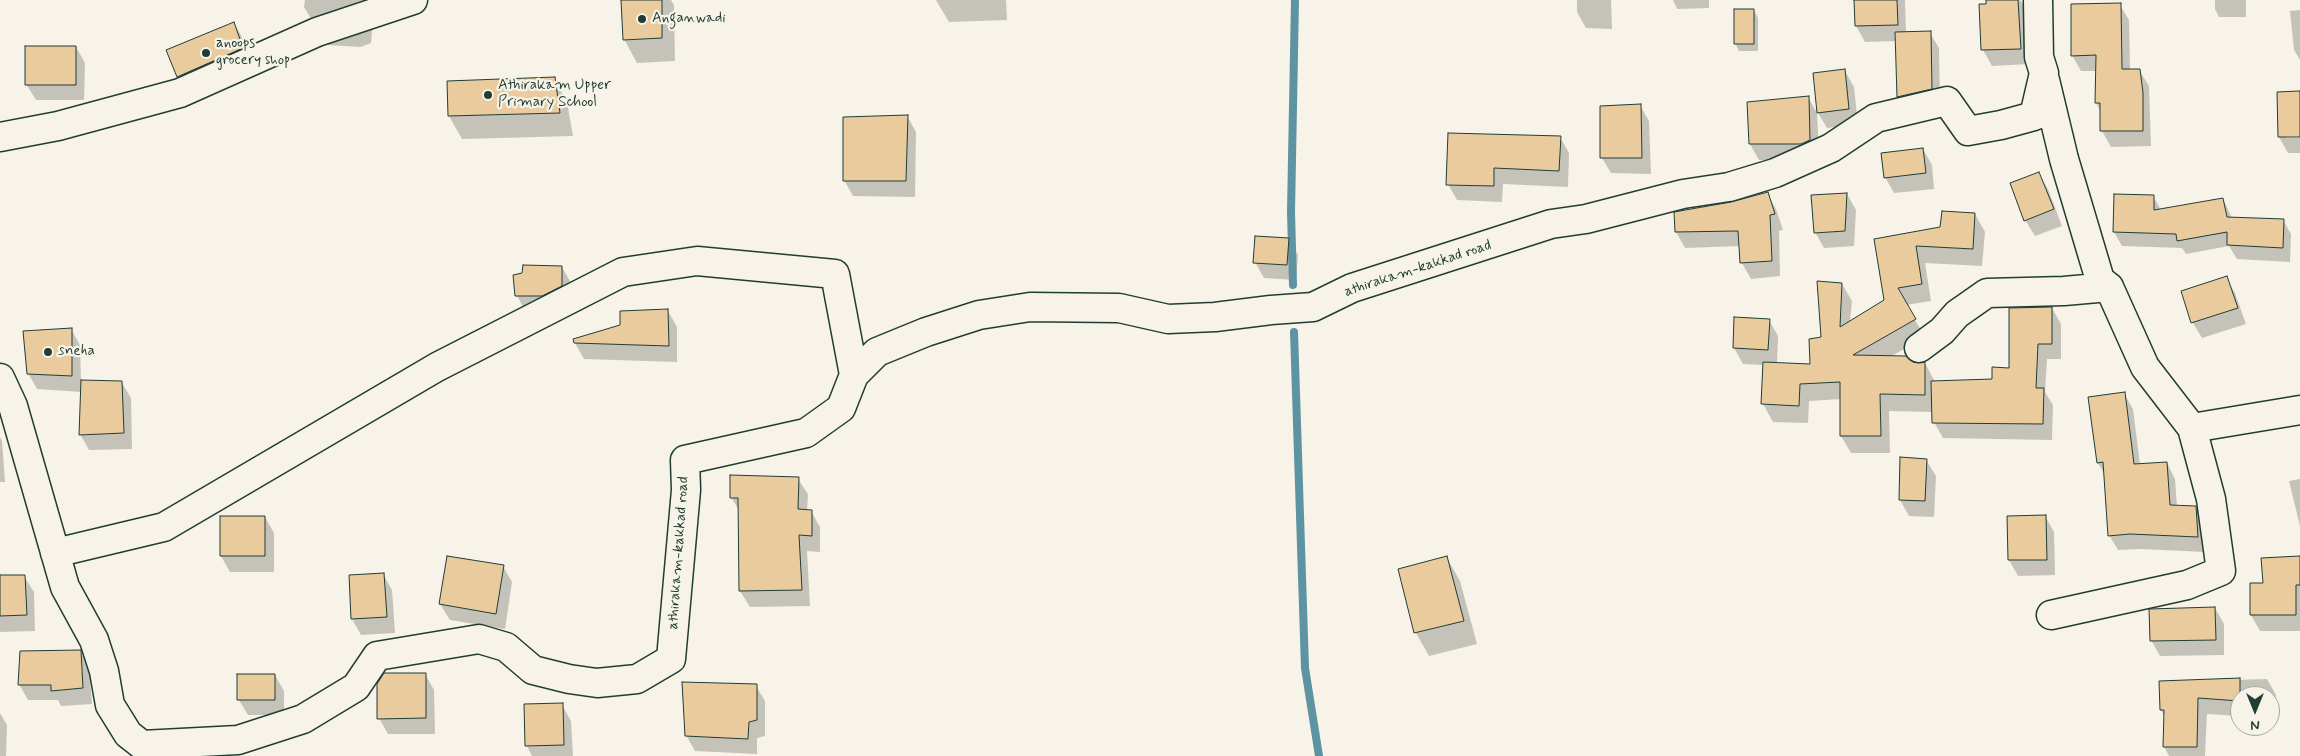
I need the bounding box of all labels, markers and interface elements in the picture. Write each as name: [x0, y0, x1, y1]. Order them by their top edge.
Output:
place label: Anganwadi: [652, 10, 726, 28]
marker: Anganwadi: [636, 13, 648, 25]
place label: anoops grocery shop: [216, 35, 290, 70]
marker: anoops grocery shop: [200, 47, 212, 59]
place label: Athirakam Upper Primary School: [498, 77, 611, 112]
marker: Athirakam Upper Primary School: [482, 89, 494, 101]
street label: athirakam-kakkad road: [1342, 237, 1494, 301]
place label: sneha: [58, 343, 95, 361]
marker: sneha: [42, 346, 54, 358]
street label: athirakam-kakkad road: [665, 476, 693, 630]
north arrow: [2230, 686, 2280, 736]
text: N: [2250, 716, 2260, 734]

